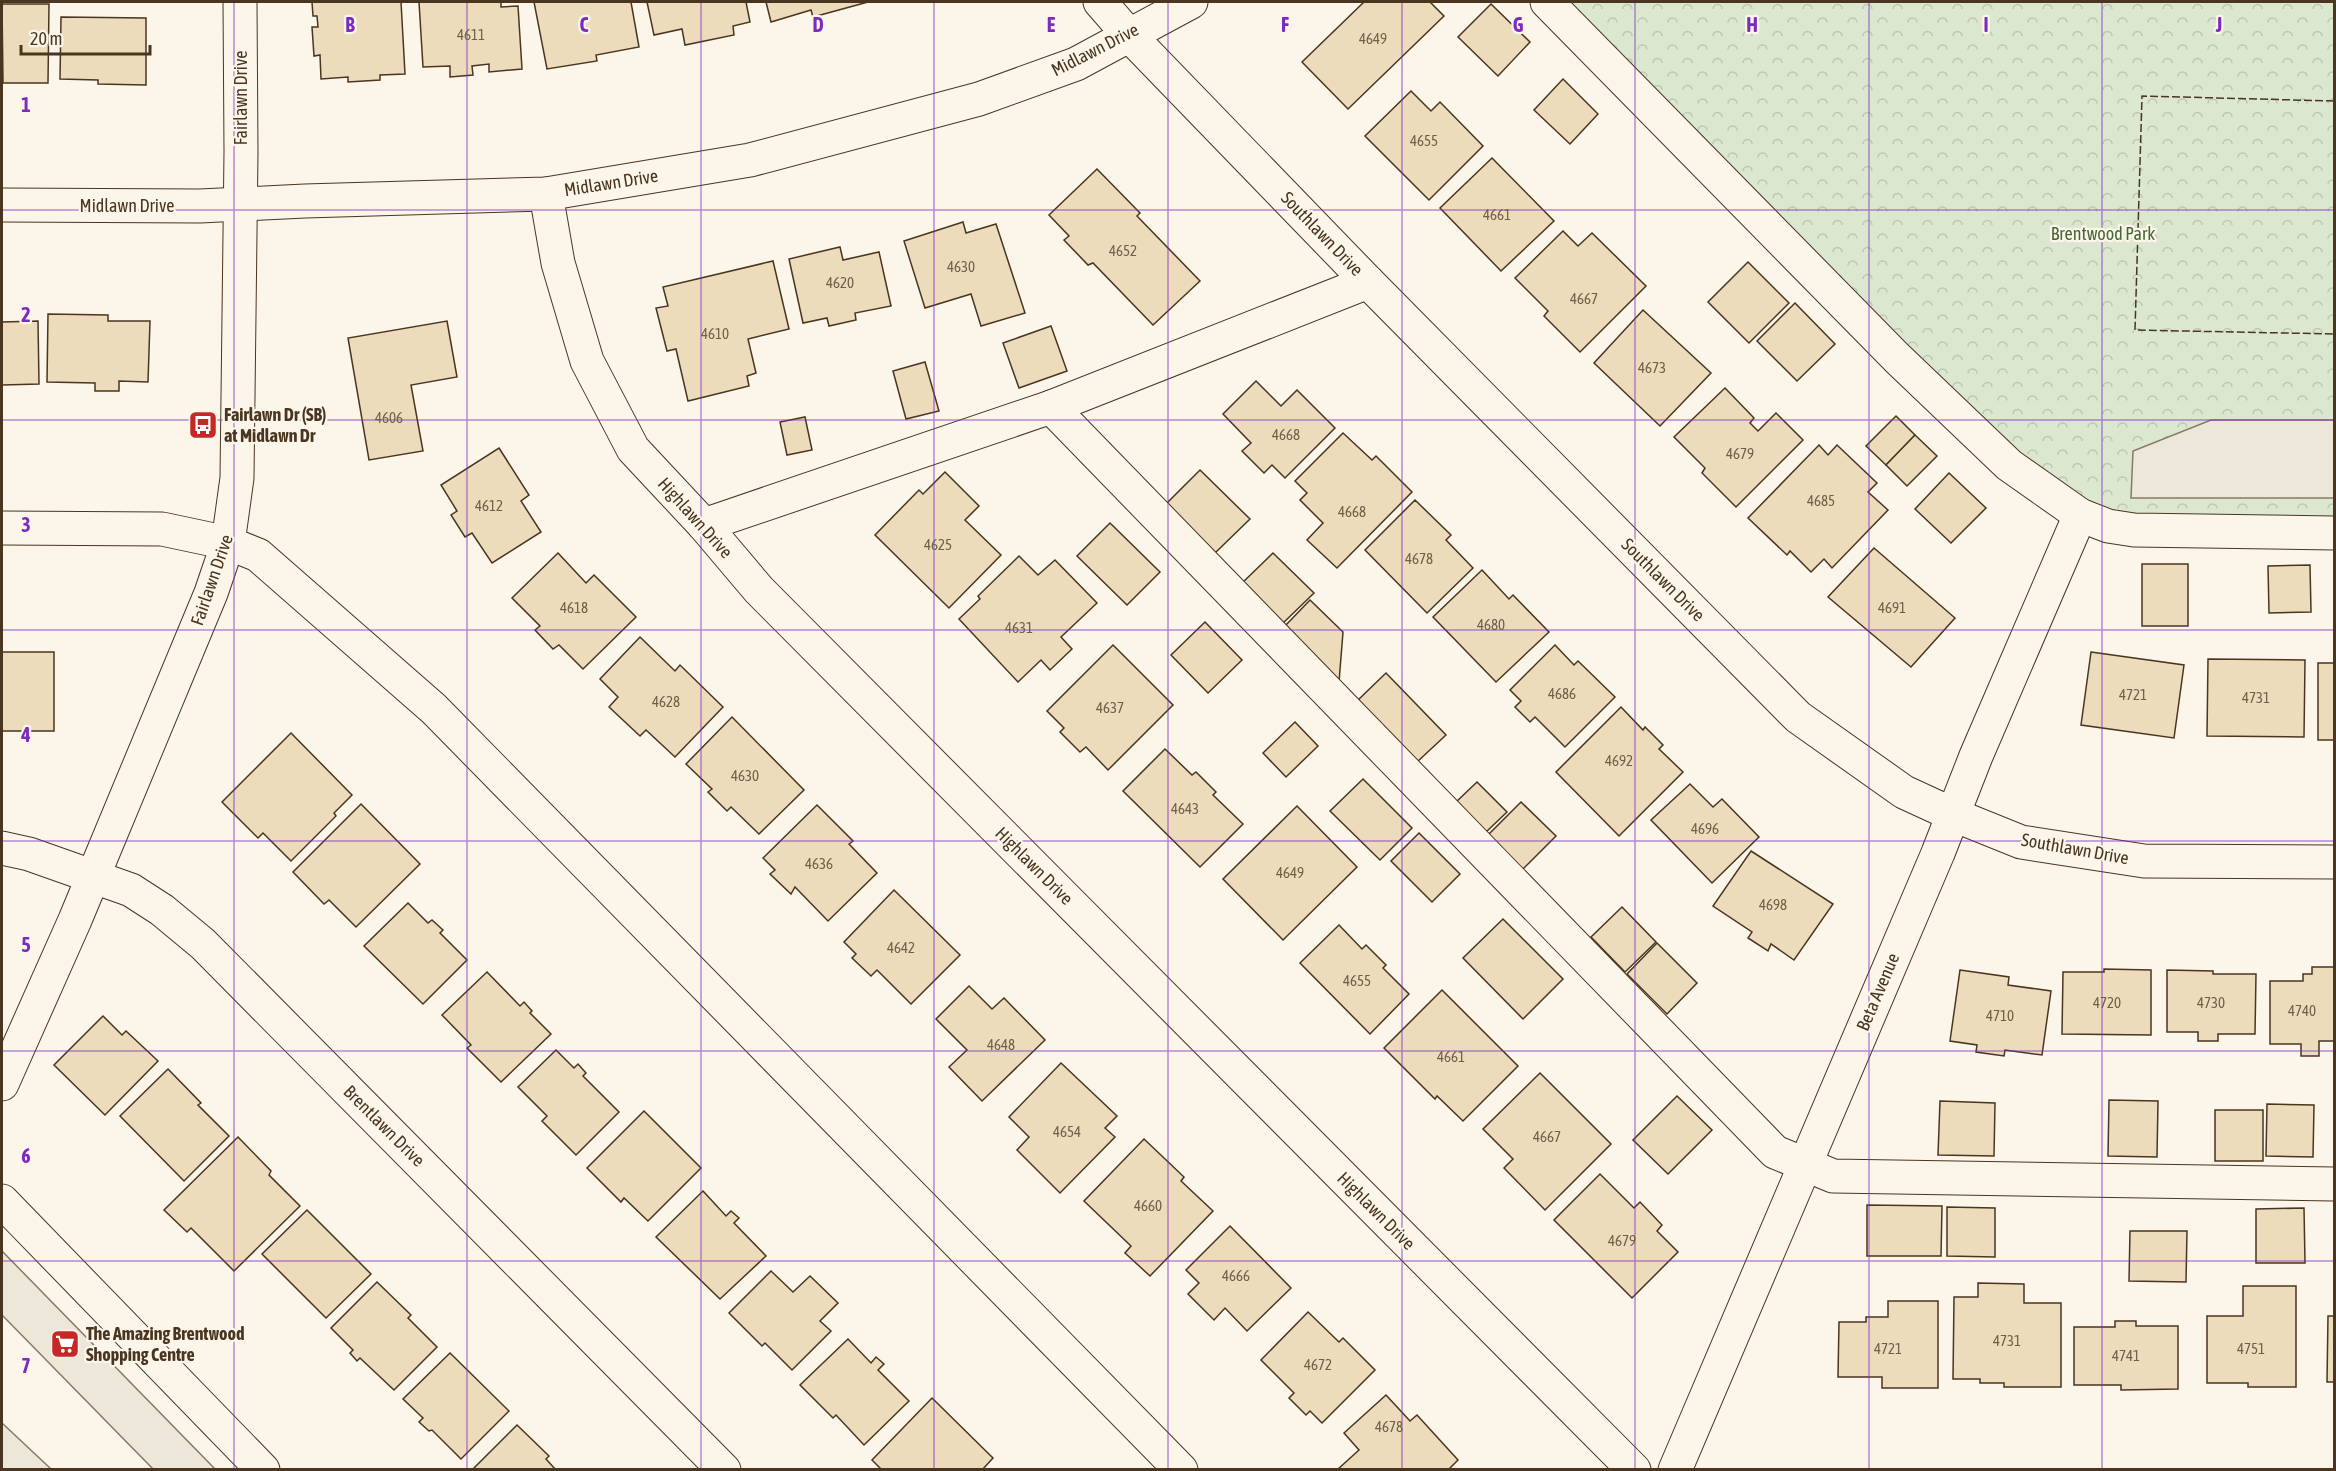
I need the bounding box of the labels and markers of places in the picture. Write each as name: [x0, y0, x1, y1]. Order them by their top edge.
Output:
place label: Fairlawn Dr (SB) at Midlawn Dr: [224, 404, 326, 446]
bus stop icon: Fairlawn Dr (SB) at Midlawn Dr: [187, 409, 219, 441]
place label: The Amazing Brentwood Shopping Centre: [86, 1323, 245, 1365]
supermarket icon: The Amazing Brentwood Shopping Centre: [49, 1328, 81, 1360]

